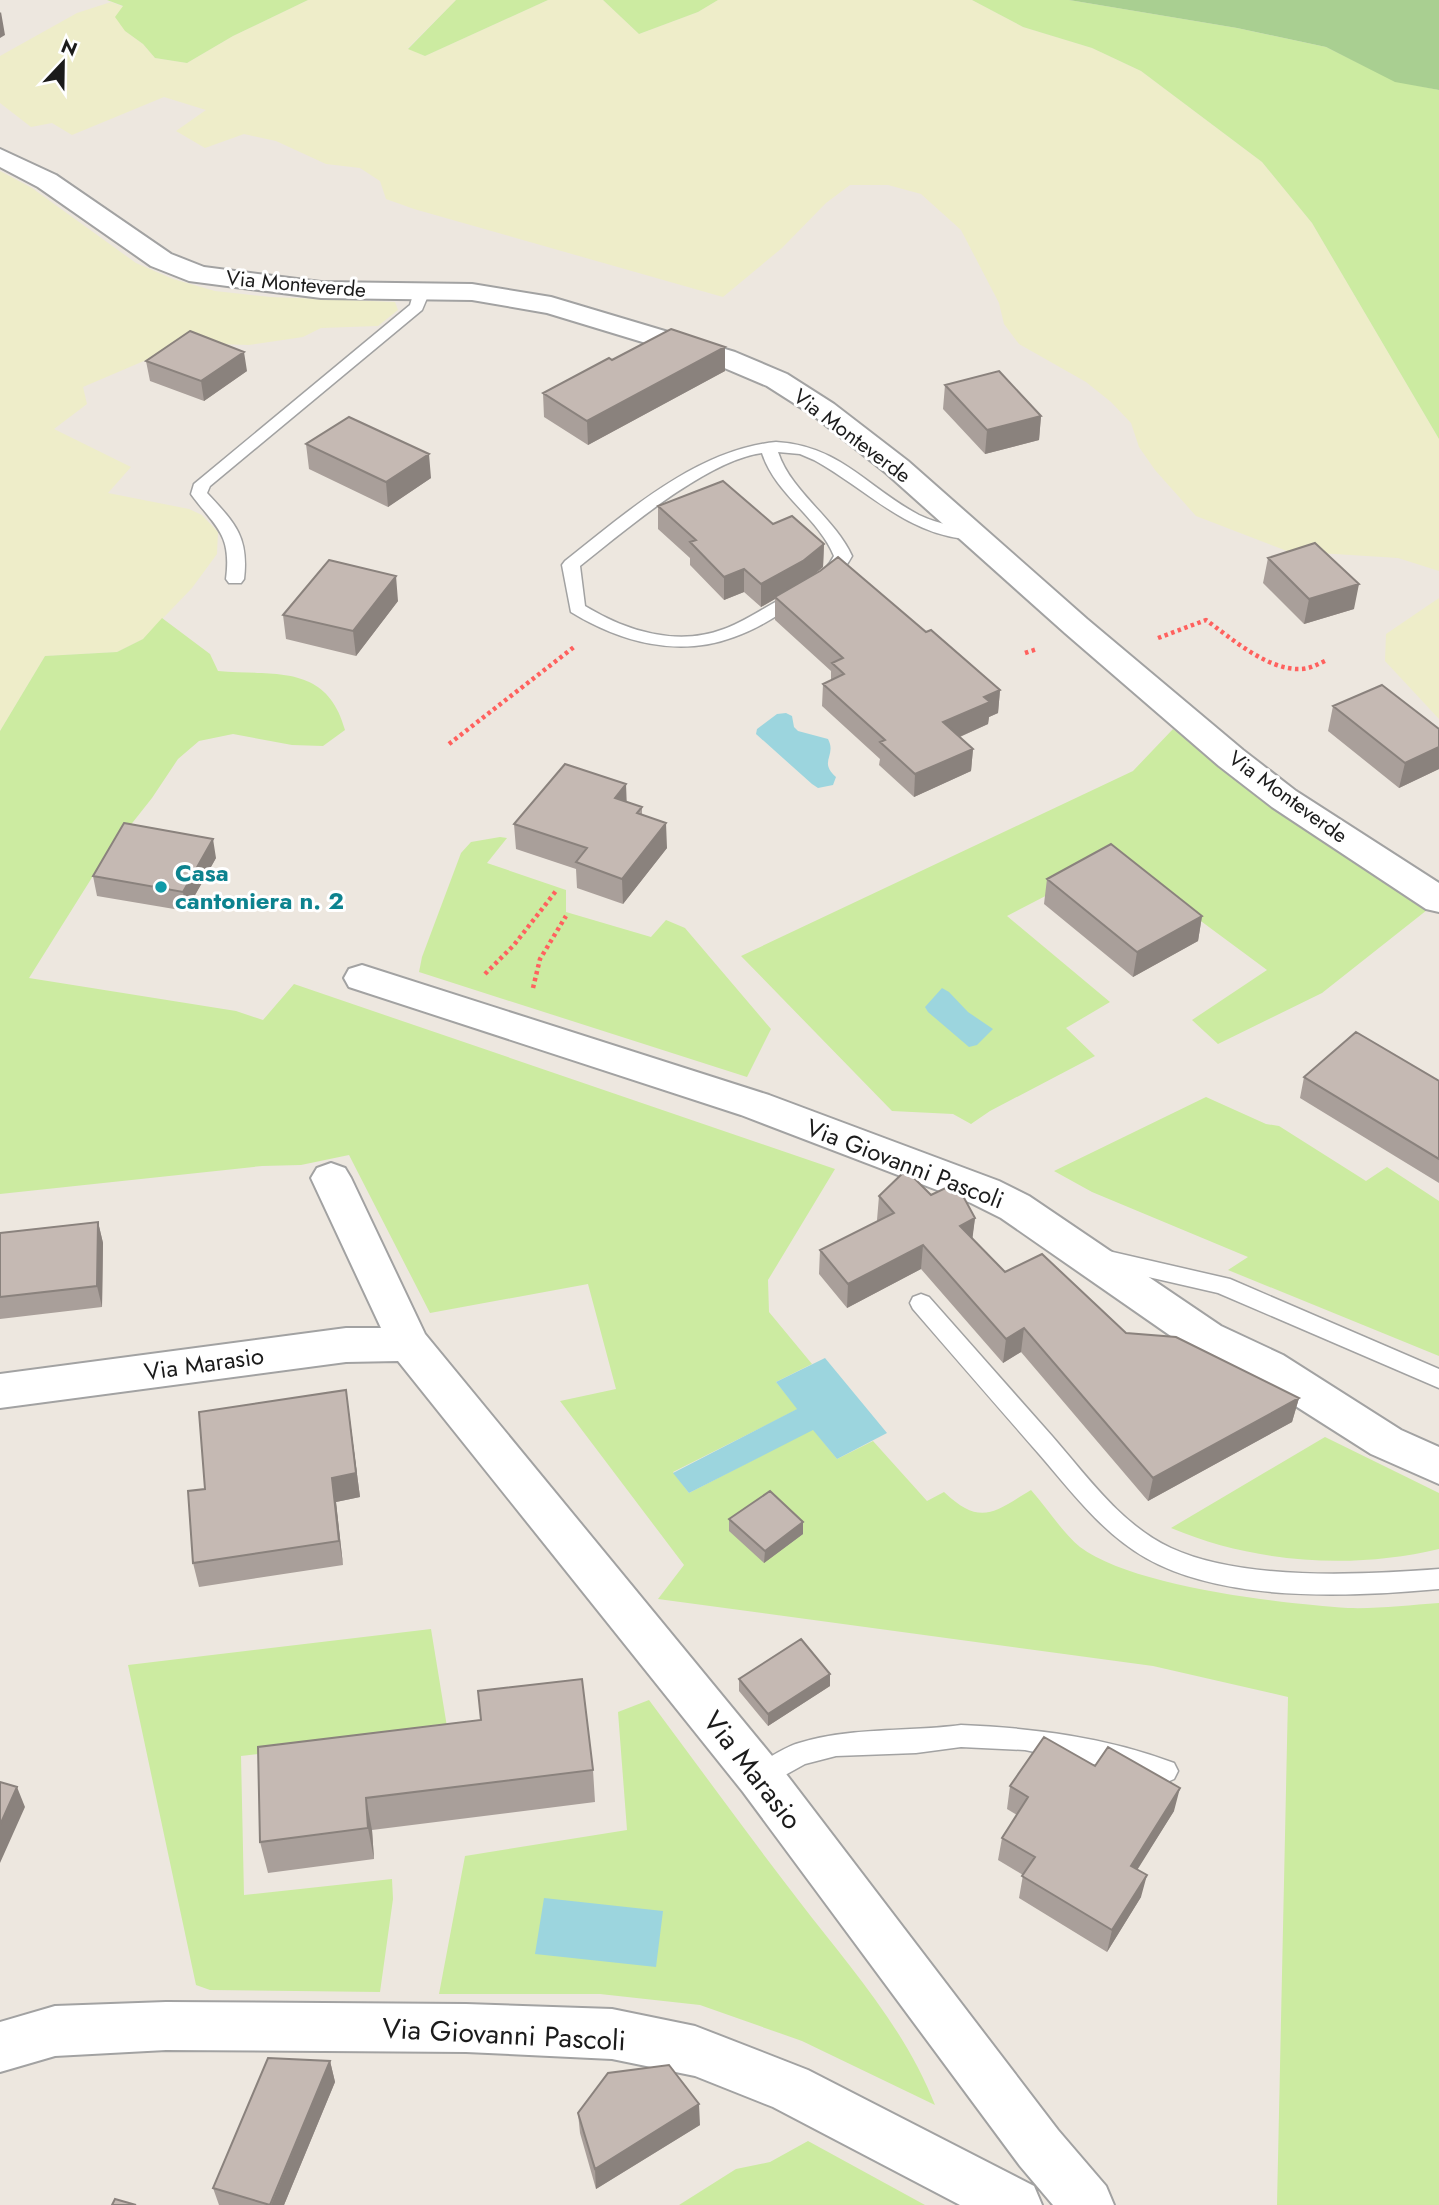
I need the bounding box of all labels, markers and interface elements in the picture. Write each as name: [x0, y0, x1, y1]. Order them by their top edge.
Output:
north arrow: [28, 28, 98, 98]
text: N: [57, 32, 81, 63]
street label: Via Monteverde: [225, 263, 367, 305]
street label: Via Monteverde: [787, 382, 917, 490]
street label: Via Monteverde: [1222, 744, 1354, 851]
place label: Casa cantoniera n. 2: [175, 855, 344, 918]
marker: Casa cantoniera n. 2: [153, 879, 169, 895]
street label: Via Giovanni Pascoli: [801, 1110, 1009, 1217]
street label: Via Marasio: [142, 1338, 266, 1389]
street label: Via Marasio: [693, 1702, 812, 1838]
street label: Via Giovanni Pascoli: [381, 2008, 627, 2061]

